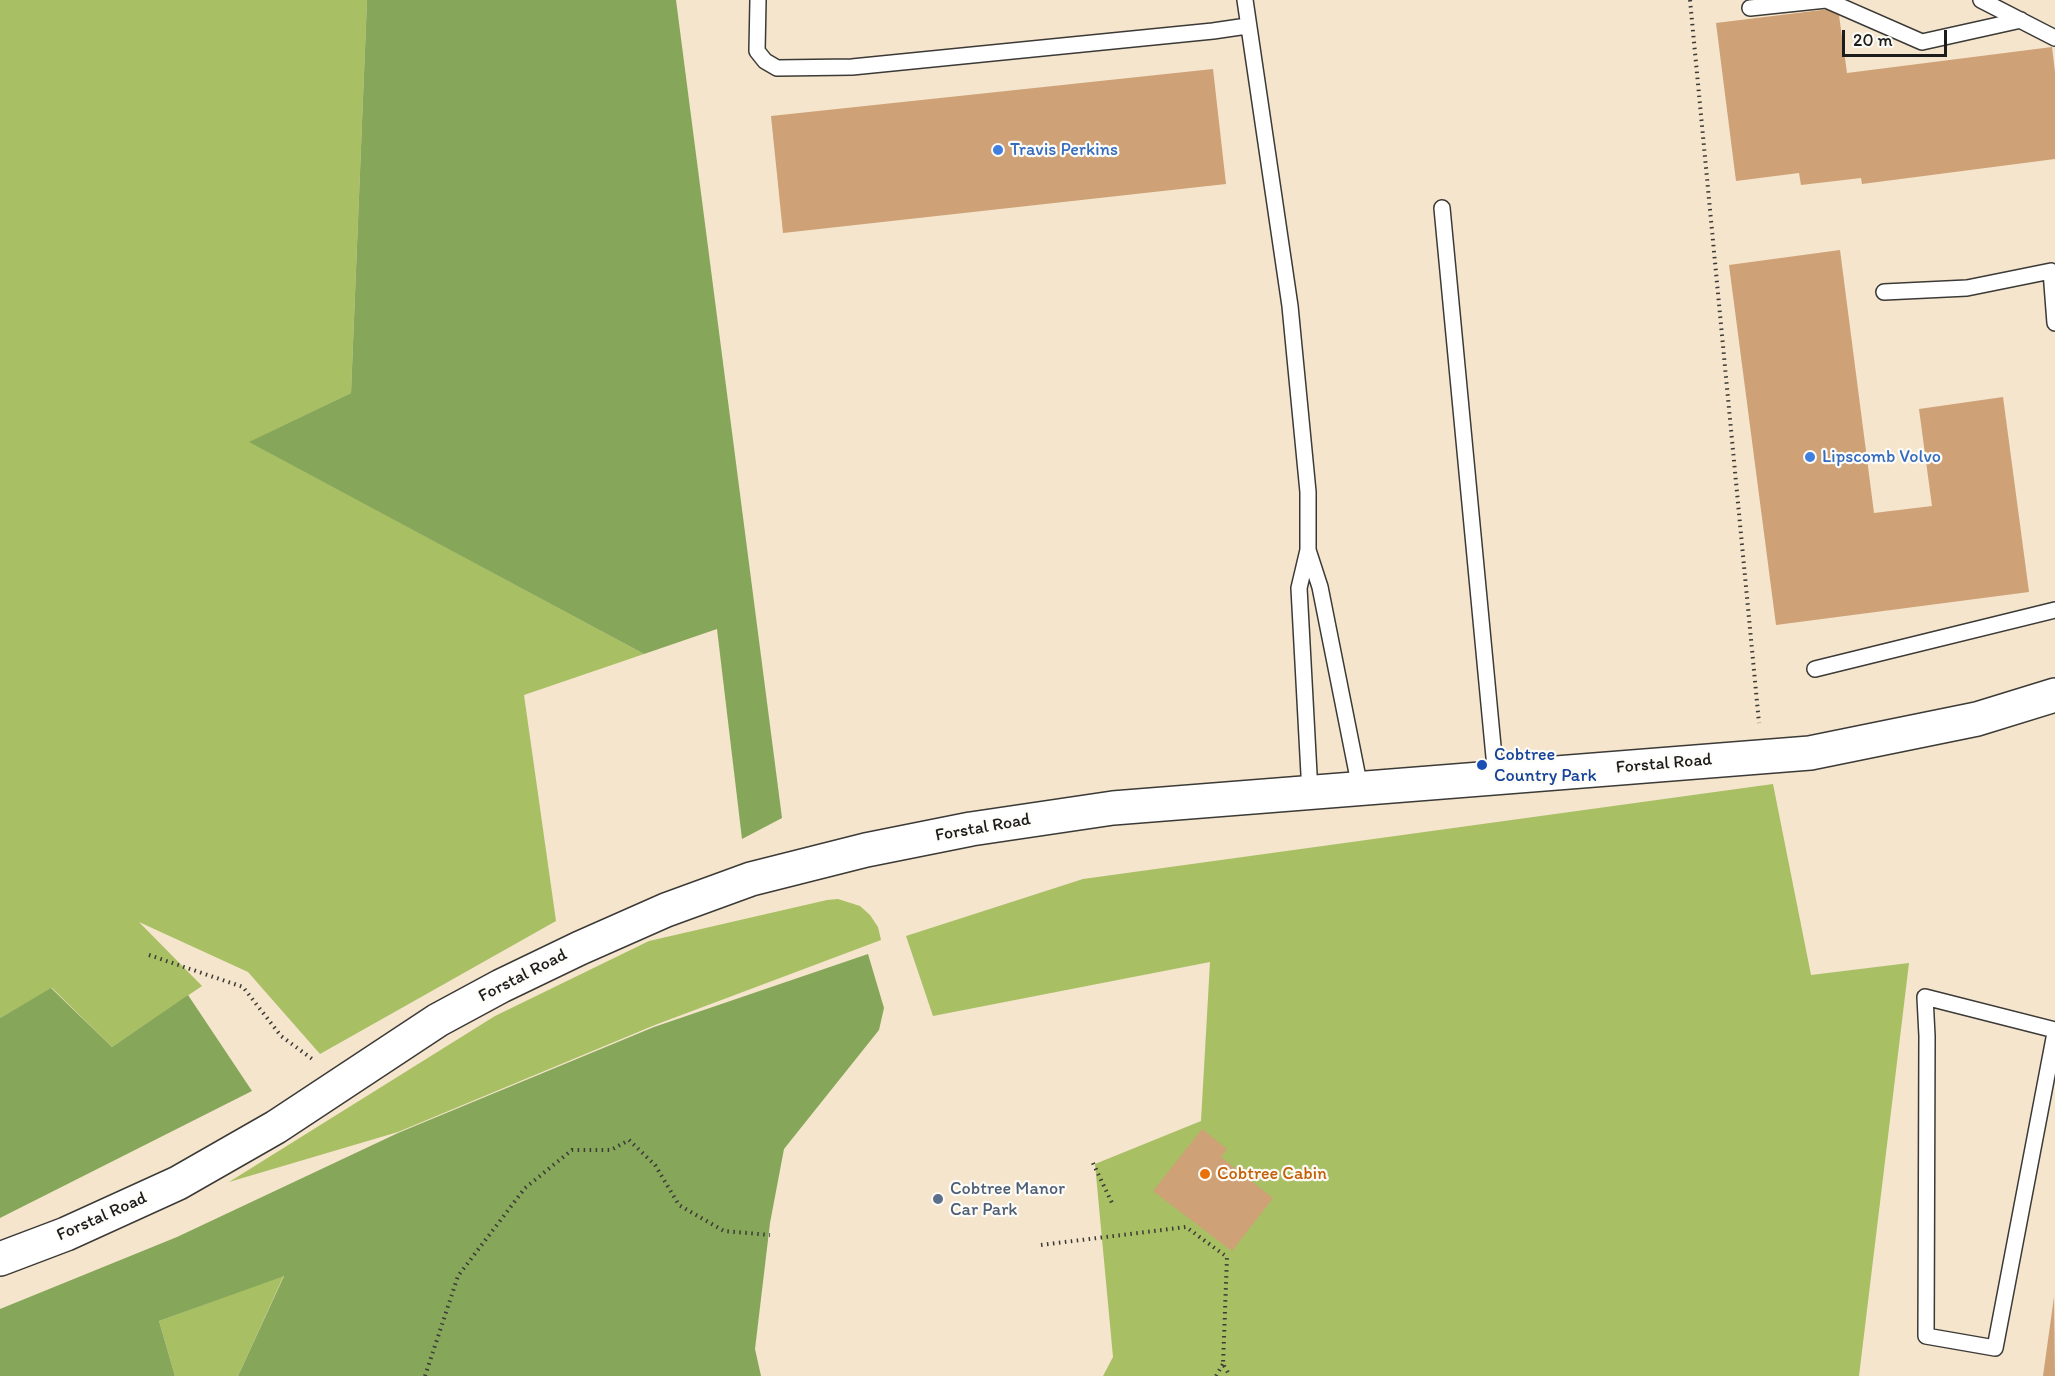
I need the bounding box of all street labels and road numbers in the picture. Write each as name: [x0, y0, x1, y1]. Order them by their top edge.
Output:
street label: Forstal Road: [1615, 749, 1713, 779]
street label: Forstal Road: [934, 809, 1032, 847]
street label: Forstal Road: [475, 944, 571, 1008]
street label: Forstal Road: [53, 1187, 151, 1247]

